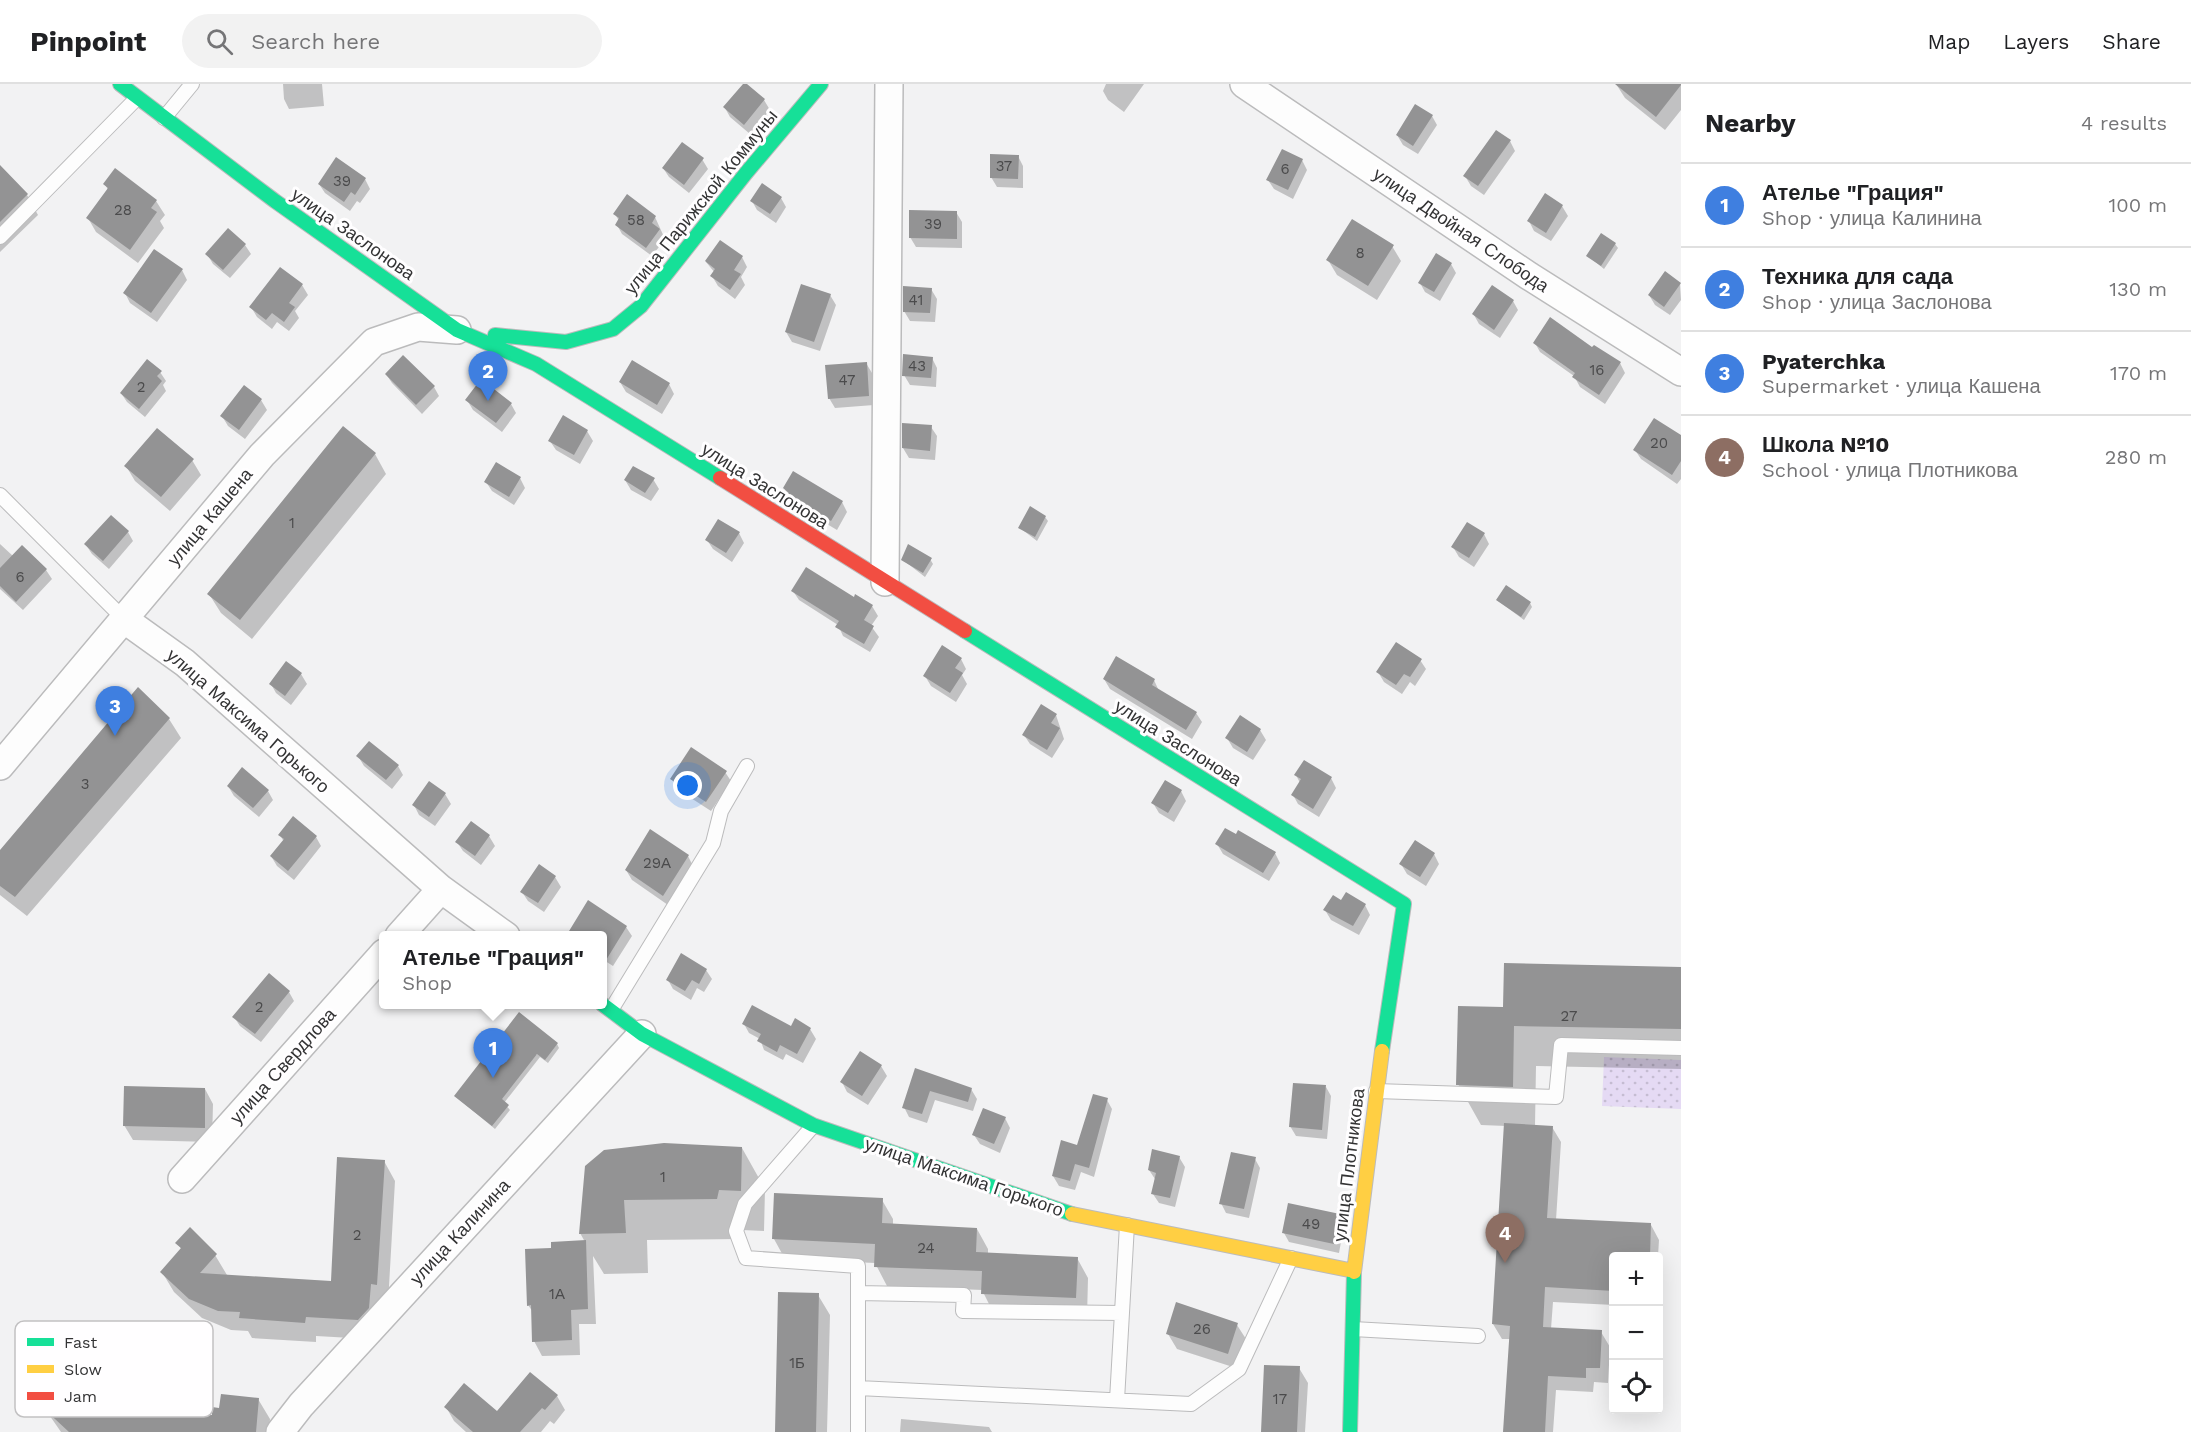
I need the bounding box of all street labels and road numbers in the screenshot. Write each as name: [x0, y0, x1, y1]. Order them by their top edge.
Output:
street label: улица Парижской Коммуны: [620, 105, 782, 298]
street label: улица Двойная Слобода: [1370, 163, 1554, 297]
street label: улица Заслонова: [288, 183, 420, 284]
street label: улица Заслонова: [698, 438, 833, 534]
street label: улица Кашена: [163, 463, 257, 570]
street label: улица Максима Горького: [163, 644, 334, 797]
street label: улица Заслонова: [1111, 695, 1246, 791]
street label: улица Свердлова: [225, 1003, 341, 1128]
street label: улица Плотникова: [1329, 1086, 1368, 1243]
street label: улица Максима Горького: [862, 1133, 1066, 1220]
street label: улица Калинина: [405, 1174, 515, 1289]

